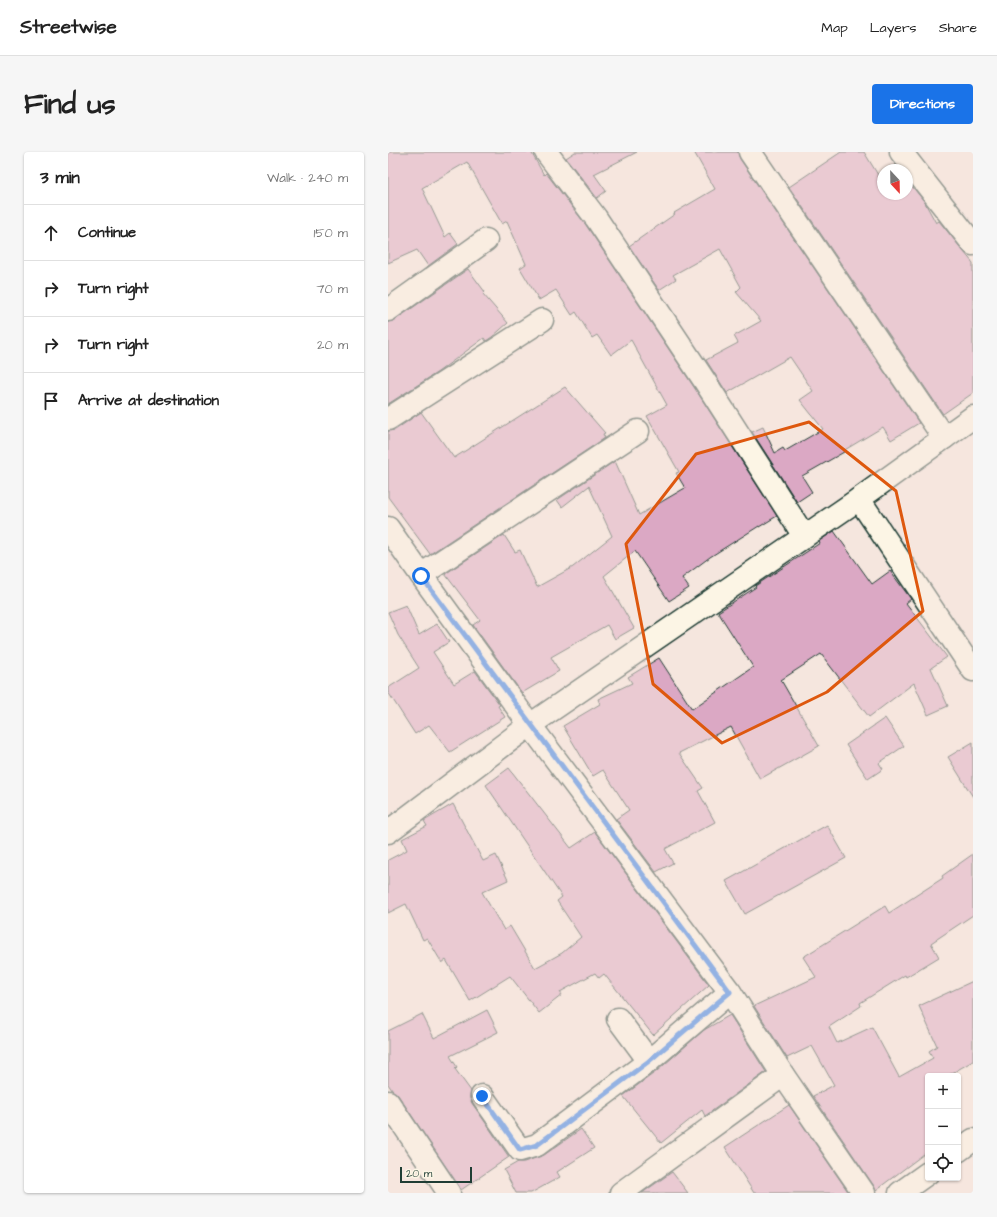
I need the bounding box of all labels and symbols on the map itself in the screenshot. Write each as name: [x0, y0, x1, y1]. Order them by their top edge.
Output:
north arrow: [877, 164, 913, 200]
route start: [412, 567, 430, 585]
route end: [473, 1087, 491, 1105]
scale bar: [400, 1165, 472, 1184]

